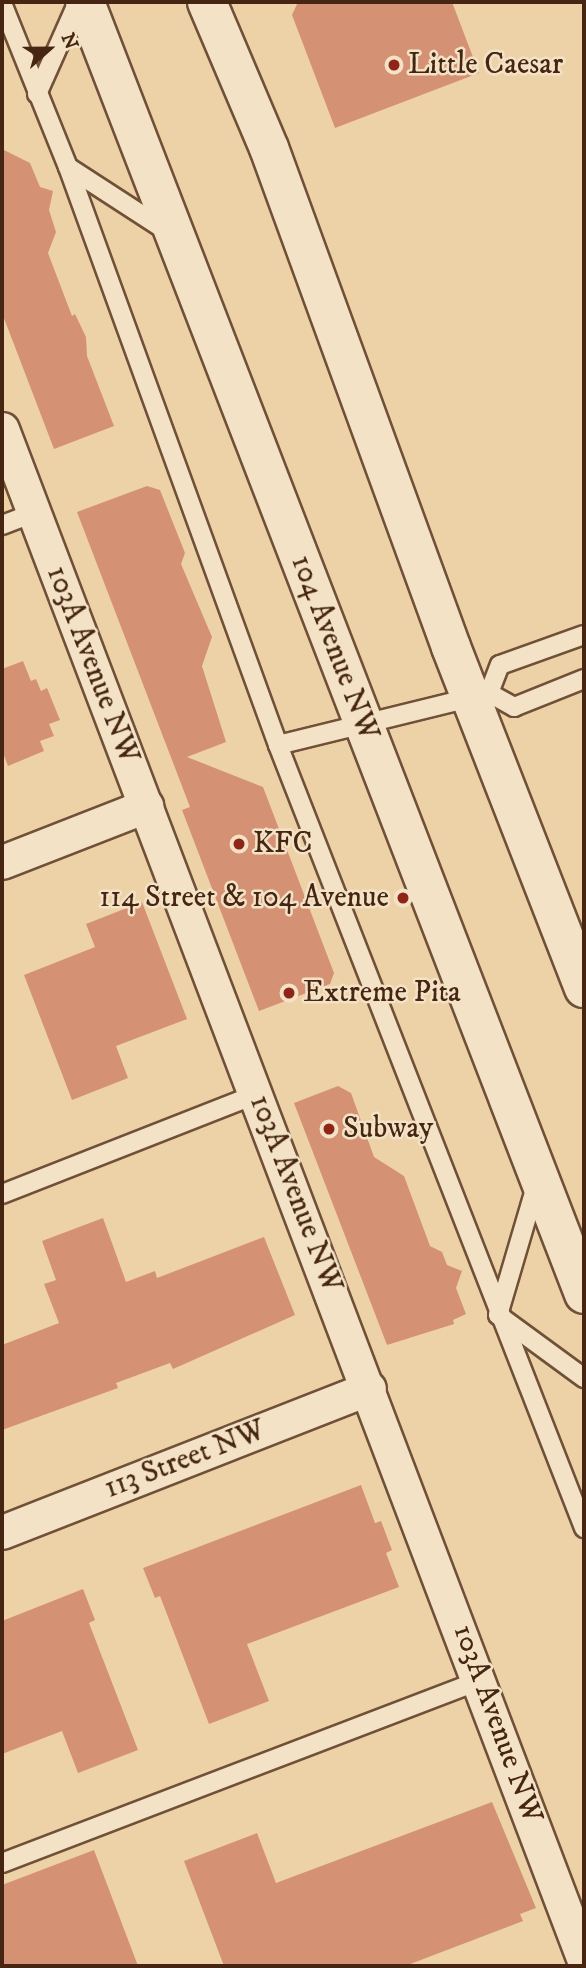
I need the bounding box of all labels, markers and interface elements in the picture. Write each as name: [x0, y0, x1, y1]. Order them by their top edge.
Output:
north arrow: [14, 14, 84, 84]
text: N: [56, 30, 83, 53]
place label: Little Caesar: [408, 47, 563, 83]
marker: Little Caesar: [386, 57, 402, 73]
street label: 104 Avenue NW: [282, 550, 386, 746]
street label: 103A Avenue NW: [38, 561, 146, 769]
place label: KFC: [253, 826, 312, 862]
marker: KFC: [231, 836, 247, 852]
place label: 114 Street & 104 Avenue: [99, 880, 389, 916]
marker: 114 Street & 104 Avenue: [395, 890, 411, 906]
place label: Extreme Pita: [303, 975, 461, 1011]
marker: Extreme Pita: [281, 985, 297, 1001]
street label: 103A Avenue NW: [241, 1090, 349, 1298]
place label: Subway: [343, 1111, 433, 1147]
marker: Subway: [321, 1121, 337, 1137]
street label: 113 Street NW: [100, 1413, 270, 1507]
street label: 103A Avenue NW: [444, 1620, 550, 1828]

